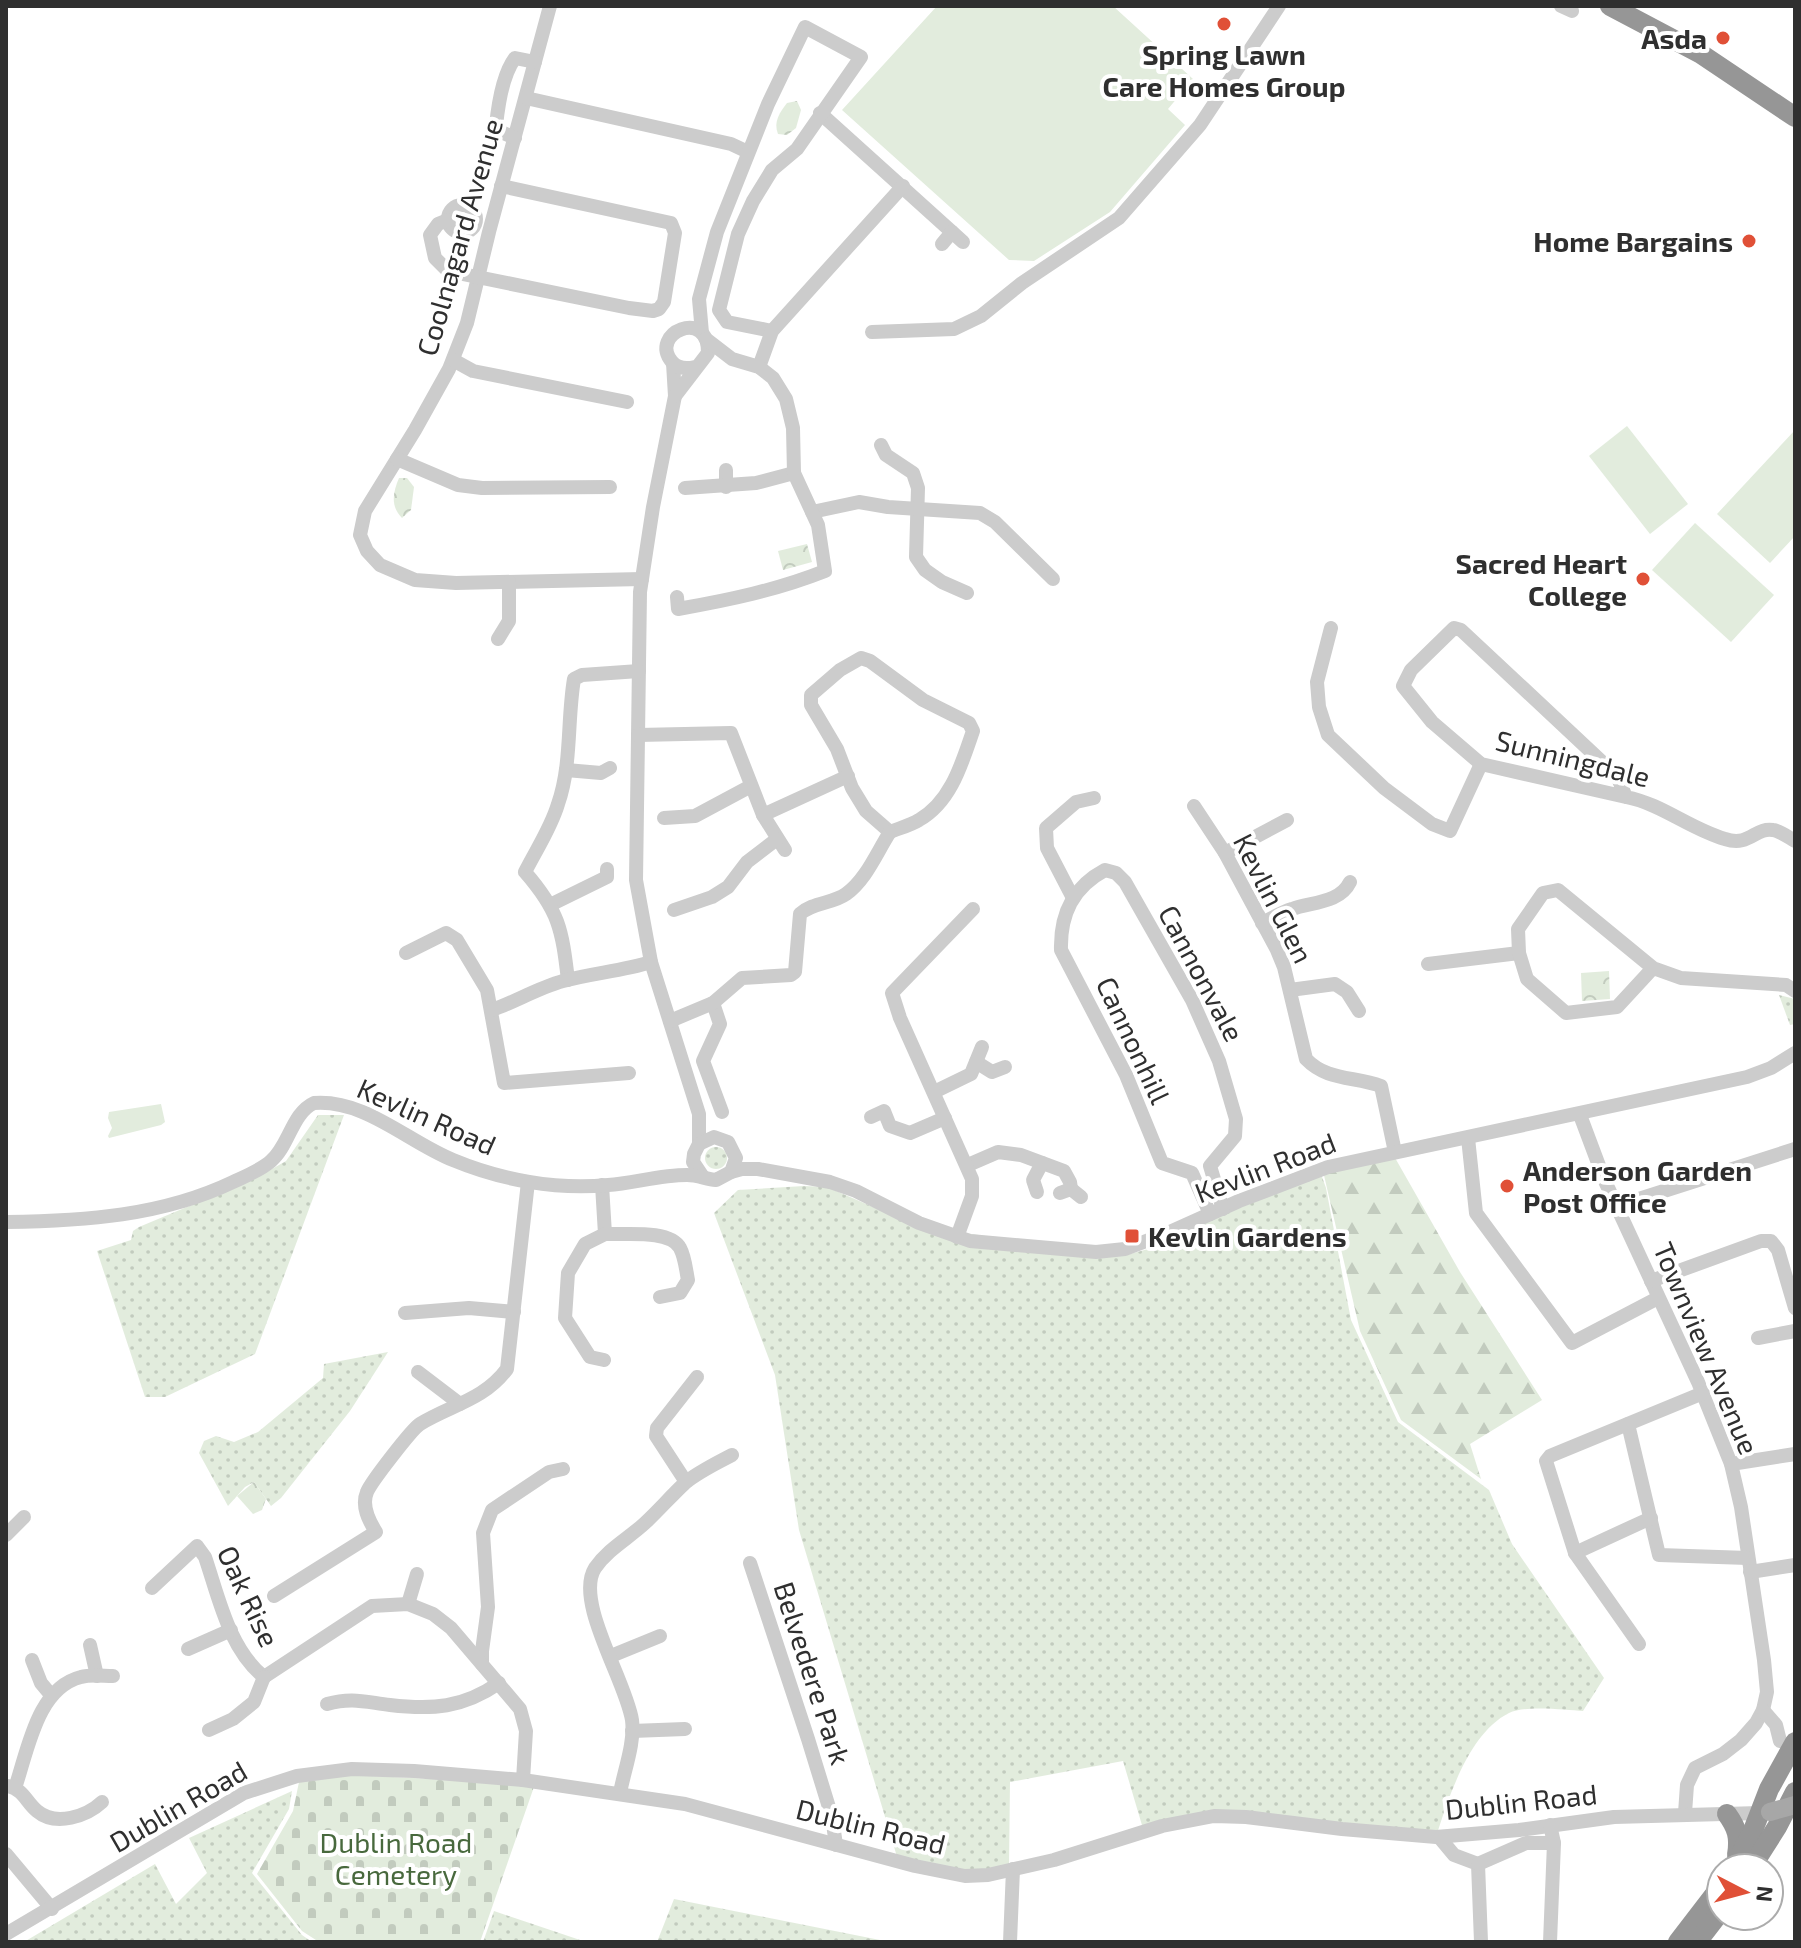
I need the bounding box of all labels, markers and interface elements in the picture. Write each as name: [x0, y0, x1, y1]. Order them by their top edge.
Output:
marker: Spring Lawn Care Homes Group: [1215, 15, 1233, 33]
place label: Asda: [1641, 21, 1707, 55]
marker: Asda: [1714, 29, 1732, 47]
place label: Spring Lawn Care Homes Group: [1102, 37, 1346, 103]
street label: Coolnagard Avenue: [409, 115, 509, 359]
place label: Home Bargains: [1533, 224, 1733, 258]
marker: Home Bargains: [1740, 232, 1758, 250]
place label: Sacred Heart College: [1456, 546, 1627, 612]
marker: Sacred Heart College: [1634, 570, 1652, 588]
street label: Sunningdale: [1492, 722, 1654, 794]
street label: Kevlin Glen: [1227, 827, 1321, 969]
street label: Cannonvale: [1152, 899, 1252, 1047]
street label: Cannonhill: [1090, 971, 1178, 1109]
street label: Kevlin Road: [352, 1070, 502, 1162]
street label: Kevlin Road: [1190, 1125, 1340, 1209]
place label: Anderson Garden Post Office: [1523, 1153, 1752, 1219]
marker: Anderson Garden Post Office: [1498, 1177, 1516, 1195]
place label: Kevlin Gardens: [1148, 1219, 1347, 1253]
marker: Kevlin Gardens: [1123, 1227, 1141, 1245]
street label: Townview Avenue: [1647, 1237, 1767, 1459]
street label: Oak Rise: [211, 1540, 287, 1652]
street label: Belvedere Park: [767, 1577, 859, 1769]
street label: Dublin Road: [103, 1753, 253, 1859]
street label: Dublin Road: [1443, 1776, 1599, 1826]
street label: Dublin Road: [793, 1791, 949, 1861]
park label: Dublin Road Cemetery: [320, 1825, 472, 1891]
north arrow: [1705, 1852, 1785, 1932]
text: N: [1752, 1885, 1780, 1903]

